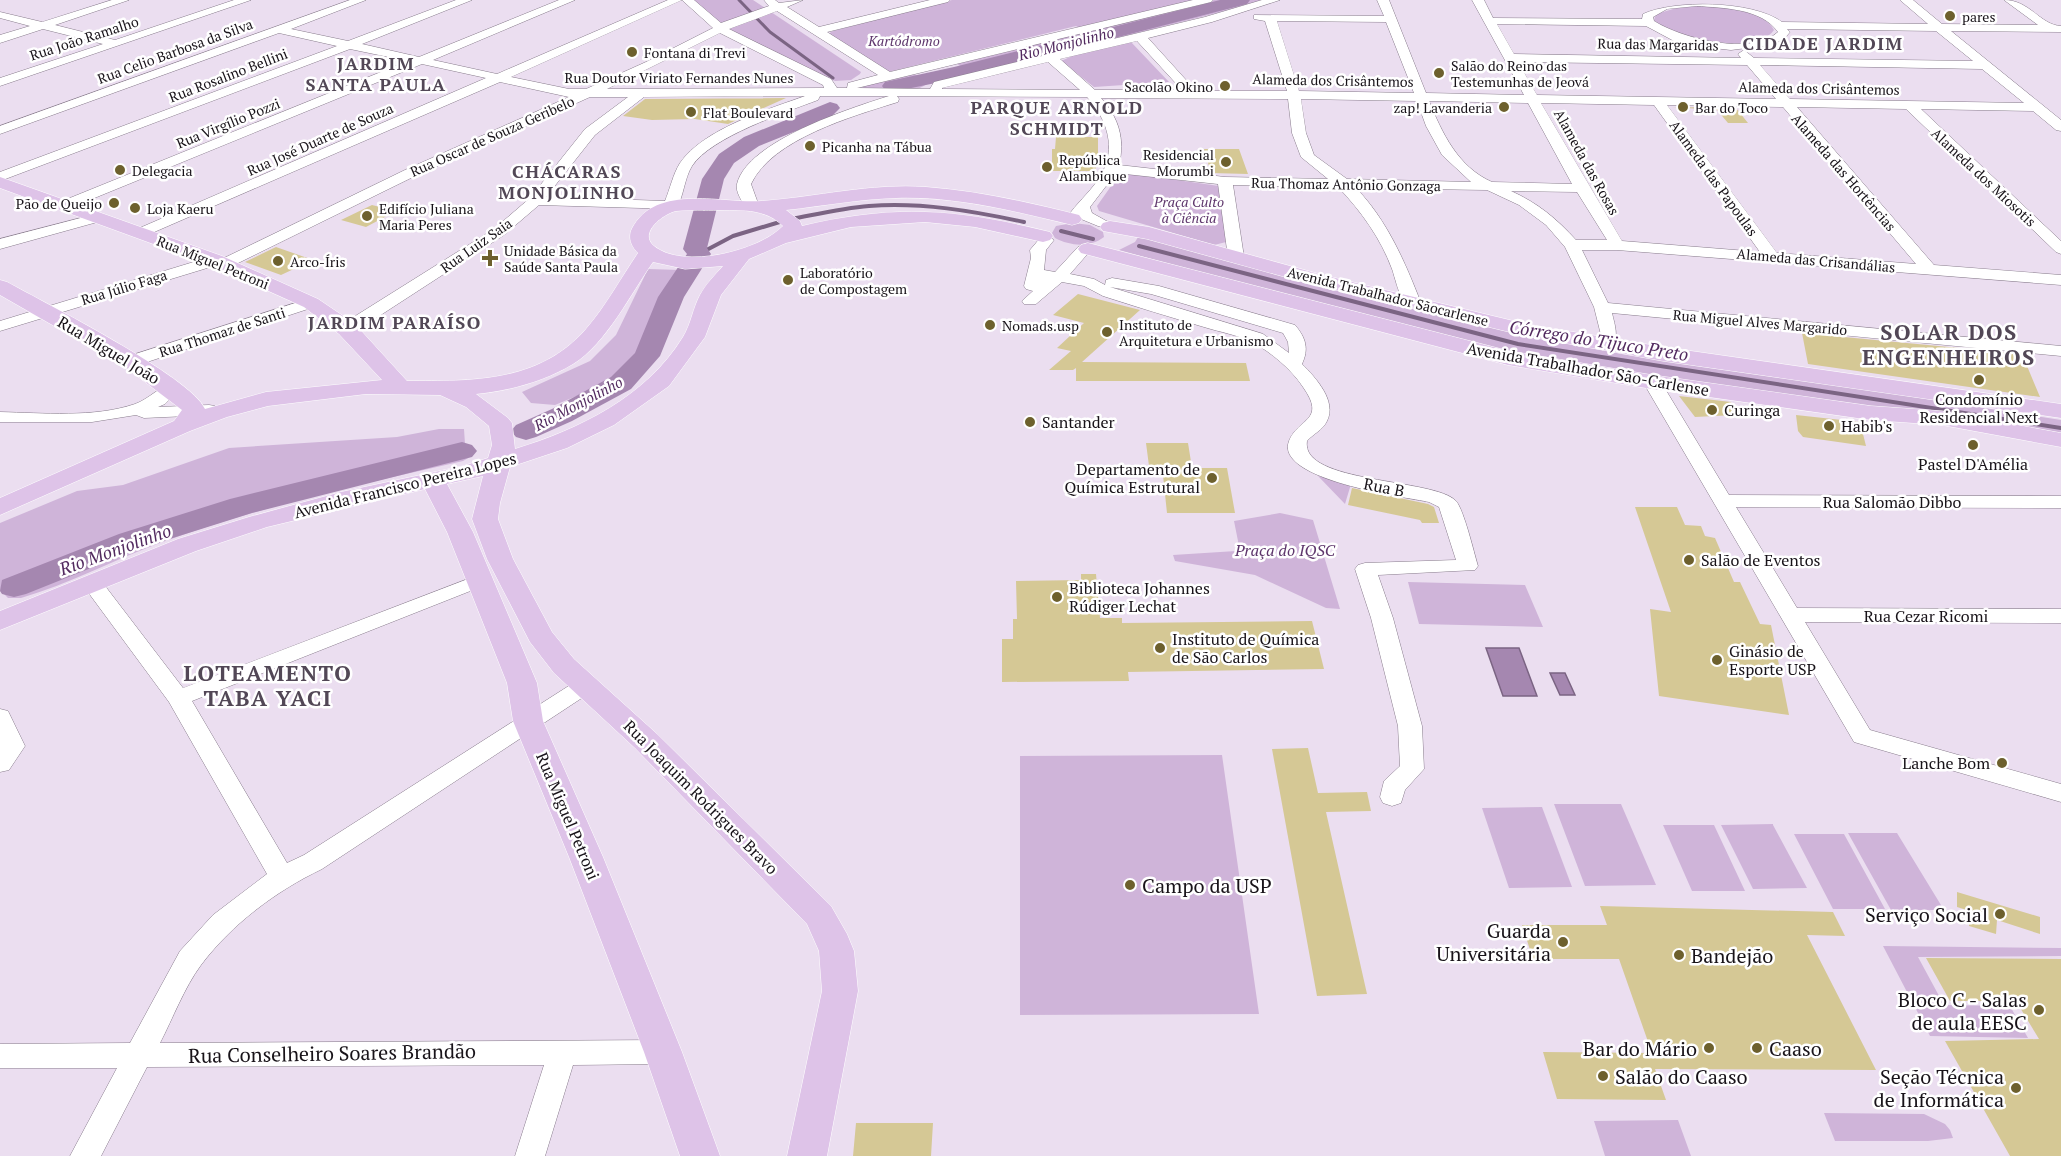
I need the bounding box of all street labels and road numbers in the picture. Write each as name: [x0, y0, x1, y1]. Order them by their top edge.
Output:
street label: Rua João Ramalho: [27, 11, 141, 65]
street label: Rua Celio Barbosa da Silva: [95, 14, 255, 88]
street label: Rua das Margaridas: [1597, 33, 1719, 55]
street label: Rua Rosalino Bellini: [166, 44, 290, 106]
street label: Rua Doutor Viriato Fernandes Nunes: [565, 68, 793, 87]
street label: Alameda dos Crisântemos: [1252, 69, 1414, 91]
street label: Alameda dos Crisântemos: [1738, 77, 1900, 99]
street label: Rua Oscar de Souza Geribelo: [407, 91, 577, 181]
street label: Rua Virgílio Pozzi: [173, 94, 283, 152]
street label: Rua José Duarte de Souza: [244, 98, 396, 180]
street label: Alameda das Rosas: [1550, 106, 1624, 218]
street label: Alameda das Hortências: [1788, 109, 1900, 235]
street label: Alameda das Papoulas: [1665, 116, 1763, 240]
street label: Alameda dos Miosotis: [1928, 124, 2040, 230]
street label: Rua Thomaz Antônio Gonzaga: [1251, 173, 1441, 195]
street label: Rua Luiz Saia: [436, 213, 516, 277]
street label: Rua Miguel Petroni: [154, 231, 272, 293]
street label: Alameda das Crisandálias: [1736, 244, 1896, 276]
street label: Avenida Trabalhador Sãocarlense: [1286, 262, 1490, 330]
street label: Rua Júlio Faga: [79, 265, 169, 309]
street label: Rua Thomaz de Santi: [156, 303, 288, 361]
street label: Rua Miguel Alves Margarido: [1672, 305, 1848, 339]
street label: Rua Miguel João: [54, 311, 164, 389]
street label: Avenida Trabalhador São-Carlense: [1465, 337, 1711, 401]
street label: Avenida Francisco Pereira Lopes: [292, 447, 518, 523]
street label: Rua B: [1362, 472, 1406, 502]
street label: Rua Salomão Dibbo: [1823, 491, 1962, 513]
street label: Rua Cezar Ricomi: [1864, 605, 1989, 627]
street label: Rua Joaquim Rodrigues Bravo: [619, 715, 783, 879]
street label: Rua Miguel Petroni: [531, 749, 605, 883]
street label: Rua Conselheiro Soares Brandão: [188, 1037, 476, 1069]

